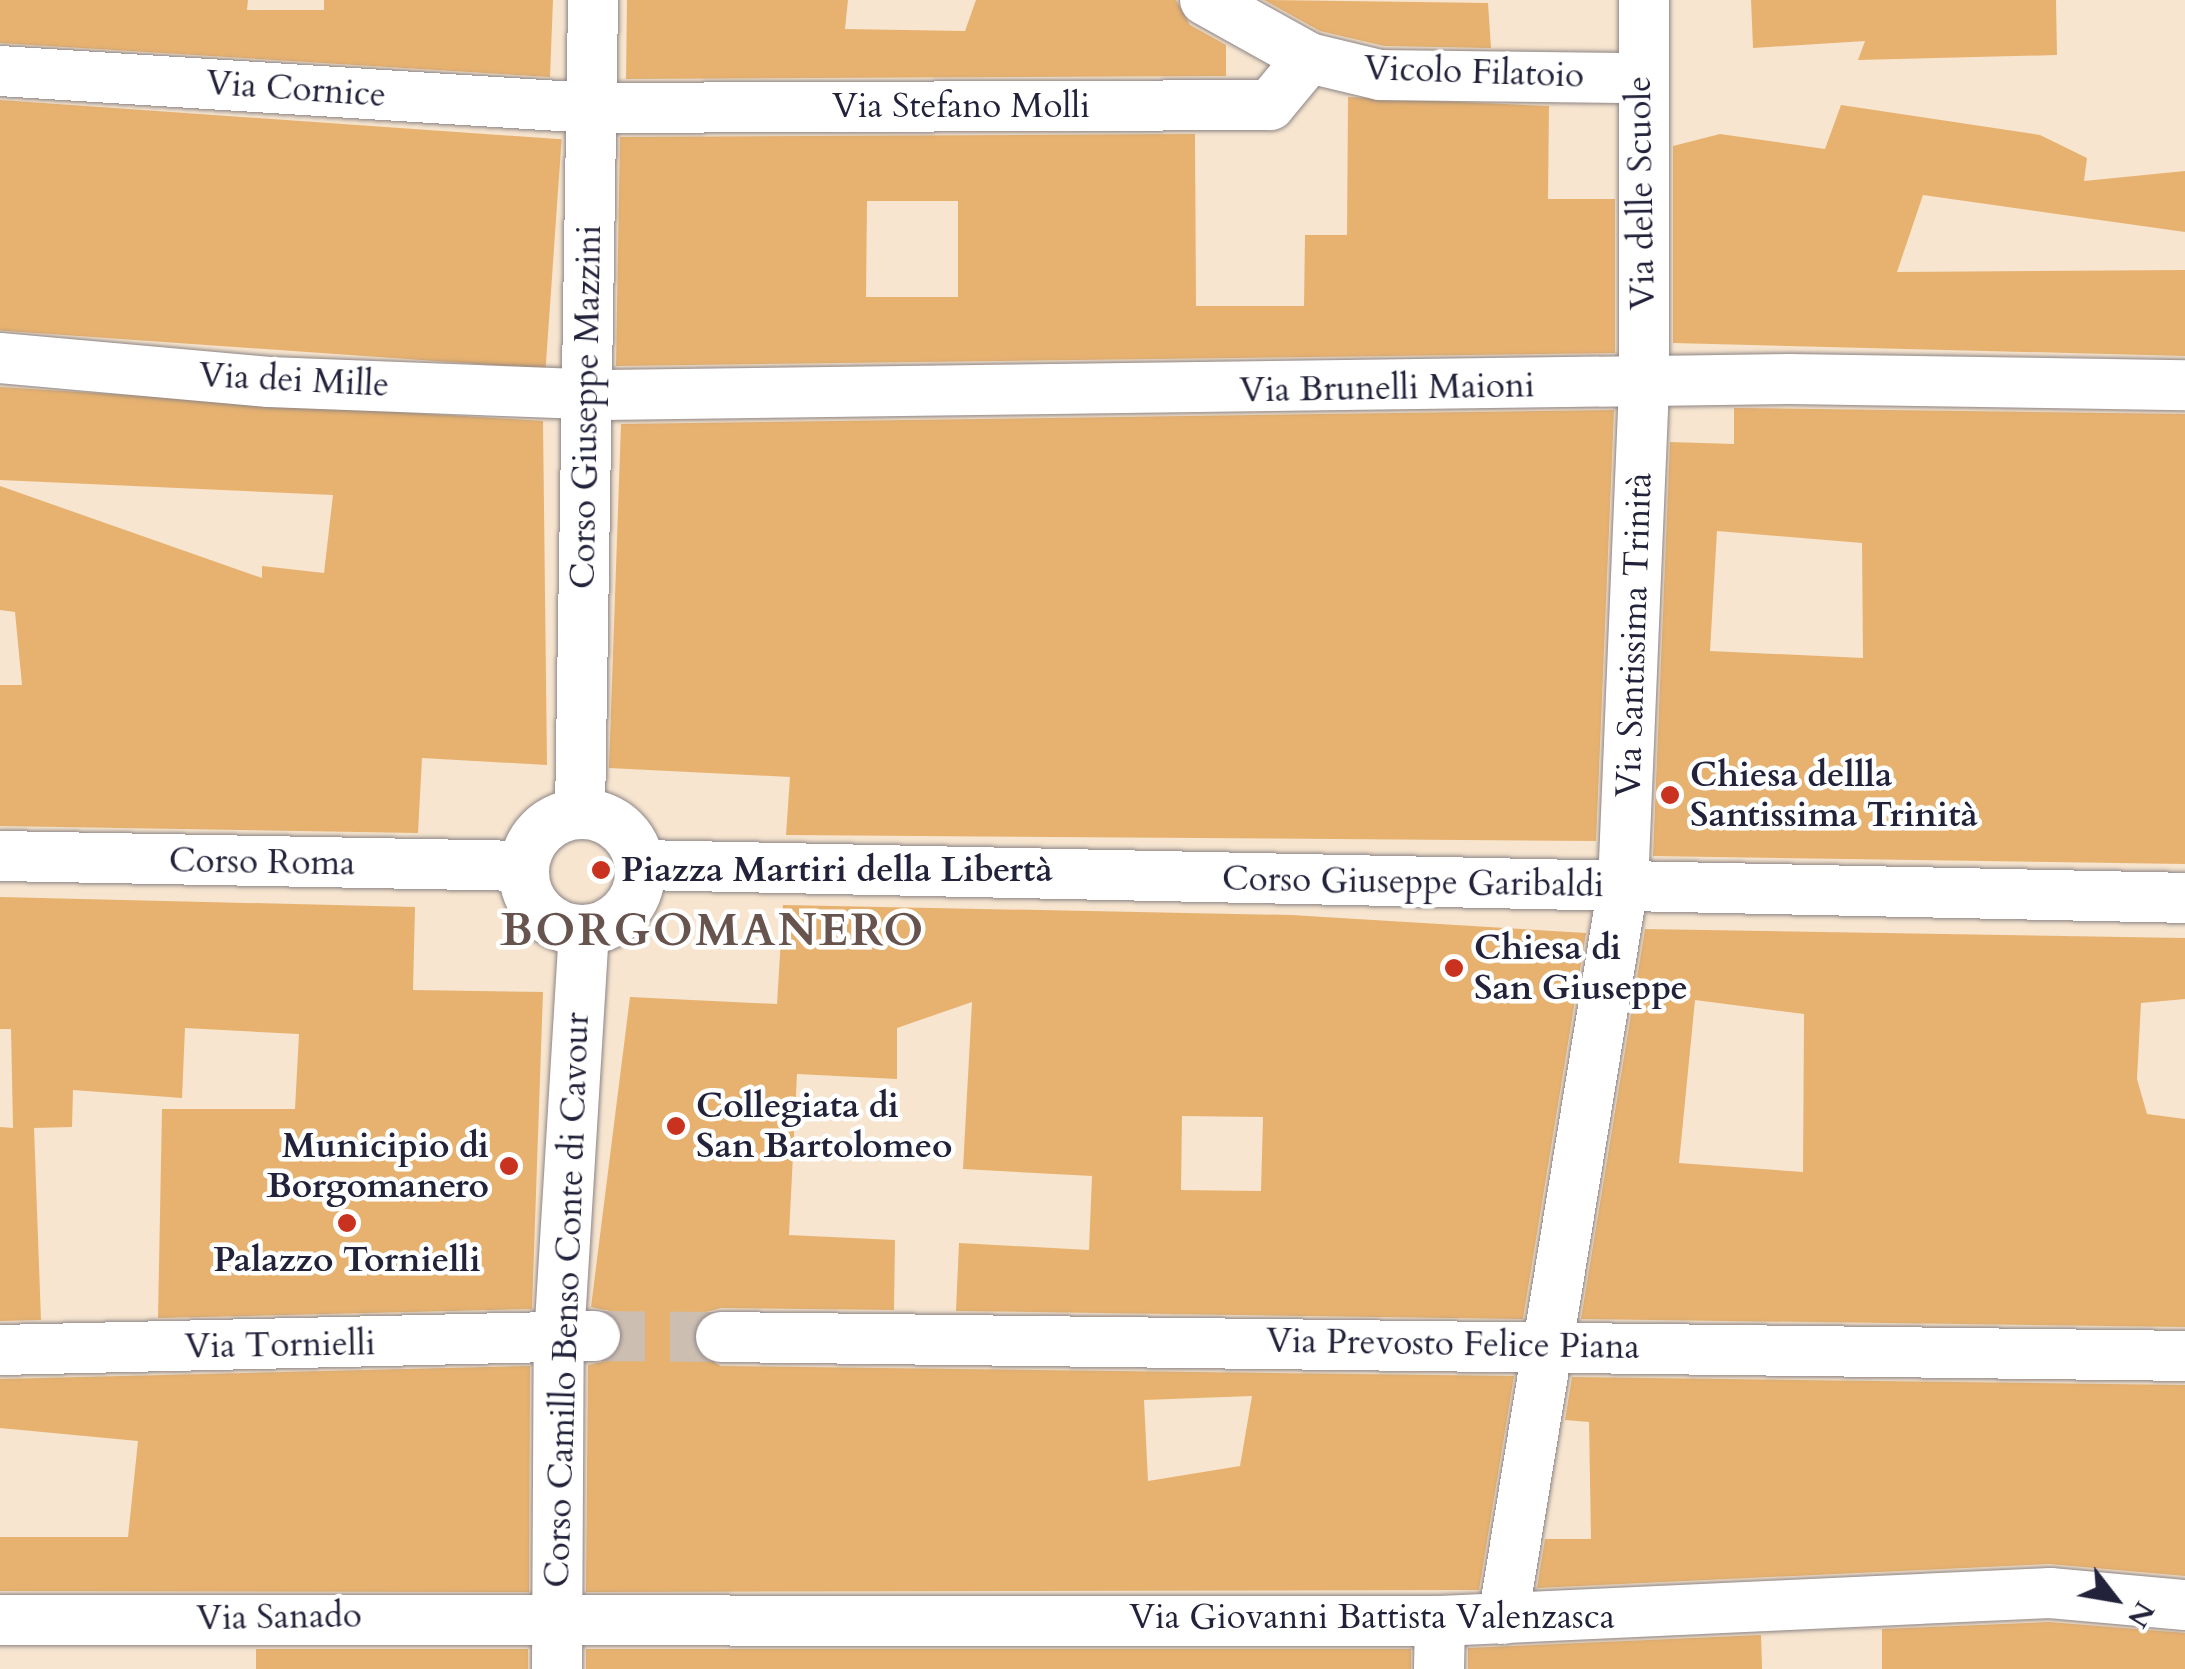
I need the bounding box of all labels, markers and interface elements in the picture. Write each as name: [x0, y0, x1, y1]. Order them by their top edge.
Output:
street label: Vicolo Filatoio: [1363, 47, 1585, 97]
street label: Via Cornice: [205, 62, 387, 116]
street label: Via delle Scuole: [1618, 76, 1664, 310]
street label: Via Stefano Molli: [832, 85, 1090, 127]
street label: Corso Giuseppe Mazzini: [562, 225, 610, 589]
street label: Via dei Mille: [198, 354, 390, 406]
street label: Via Brunelli Maioni: [1239, 364, 1535, 412]
street label: Via Santissima Trinità: [1607, 472, 1661, 798]
place label: Chiesa dellla Santissima Trinità: [1690, 754, 1978, 836]
marker: Chiesa dellla Santissima Trinità: [1659, 784, 1681, 806]
street label: Corso Roma: [168, 839, 356, 885]
place label: Piazza Martiri della Libertà: [621, 849, 1053, 891]
street label: Corso Giuseppe Garibaldi: [1222, 858, 1604, 906]
marker: Piazza Martiri della Libertà: [590, 859, 612, 881]
district label: BORGOMANERO: [500, 904, 926, 958]
place label: Chiesa di San Giuseppe: [1474, 927, 1688, 1009]
marker: Chiesa di San Giuseppe: [1443, 957, 1465, 979]
street label: Corso Camillo Benso Conte di Cavour: [536, 1012, 598, 1588]
place label: Collegiata di San Bartolomeo: [696, 1085, 952, 1167]
marker: Collegiata di San Bartolomeo: [665, 1115, 687, 1137]
place label: Municipio di Borgomanero: [266, 1125, 489, 1207]
marker: Municipio di Borgomanero: [498, 1155, 520, 1177]
marker: Palazzo Tornielli: [336, 1212, 358, 1234]
place label: Palazzo Tornielli: [213, 1239, 481, 1281]
street label: Via Prevosto Felice Piana: [1266, 1320, 1640, 1368]
street label: Via Tornielli: [184, 1322, 376, 1368]
north arrow: [2065, 1549, 2165, 1649]
text: N: [2118, 1594, 2163, 1635]
street label: Via Sanado: [196, 1595, 362, 1639]
street label: Via Giovanni Battista Valenzasca: [1129, 1596, 1615, 1638]

